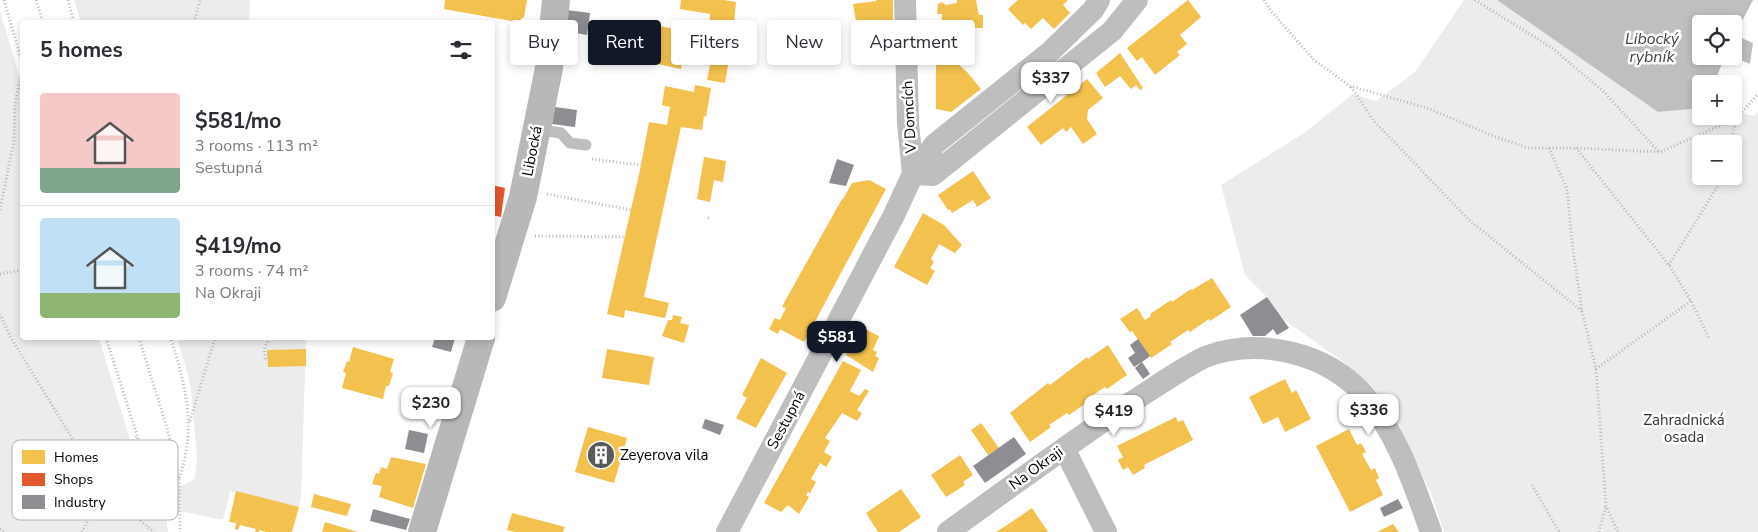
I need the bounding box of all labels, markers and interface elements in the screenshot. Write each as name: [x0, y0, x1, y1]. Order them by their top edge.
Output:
map controls: [1692, 15, 1742, 185]
button: locate: [1692, 15, 1742, 65]
chip: Buy: [510, 20, 578, 65]
chip: Rent: [588, 20, 661, 65]
chip: Filters: [671, 20, 757, 65]
chip: New: [767, 20, 841, 65]
chip: Apartment: [851, 20, 975, 65]
water label: Libocký rybník: [1625, 28, 1680, 68]
text: 5 homes: [40, 36, 123, 64]
icon: filters: [447, 36, 475, 64]
pin: $337: [1021, 62, 1081, 104]
text: $337: [1032, 67, 1070, 89]
button: +: [1692, 75, 1742, 125]
street label: V Domcích: [897, 80, 921, 155]
text: $581/mo: [195, 107, 281, 135]
icon: home: [80, 113, 140, 173]
street label: Libocká: [517, 124, 547, 178]
text: 3 rooms · 113 m²: [195, 135, 318, 157]
button: −: [1692, 135, 1742, 185]
text: Sestupná: [195, 157, 262, 179]
text: $419/mo: [195, 232, 281, 260]
icon: home: [80, 238, 140, 298]
text: 3 rooms · 74 m²: [195, 260, 308, 282]
text: Na Okraji: [195, 282, 261, 304]
pin: $581: [807, 320, 867, 363]
text: $581: [818, 326, 856, 348]
pin: $230: [401, 386, 461, 429]
street label: Sestupná: [762, 387, 810, 453]
text: $230: [412, 392, 450, 414]
pin: $419: [1084, 394, 1144, 437]
pin: $336: [1339, 394, 1399, 436]
text: $336: [1350, 399, 1388, 421]
text: $419: [1095, 400, 1133, 422]
park label: Zahradnická osada: [1643, 410, 1725, 447]
legend: [12, 440, 178, 520]
building icon: Zeyerova vila: [586, 440, 616, 470]
street label: Na Okraji: [1005, 442, 1067, 494]
place label: Zeyerova vila: [620, 445, 709, 465]
text: Homes: [54, 448, 99, 467]
text: Shops: [54, 470, 94, 489]
text: Industry: [54, 493, 107, 512]

